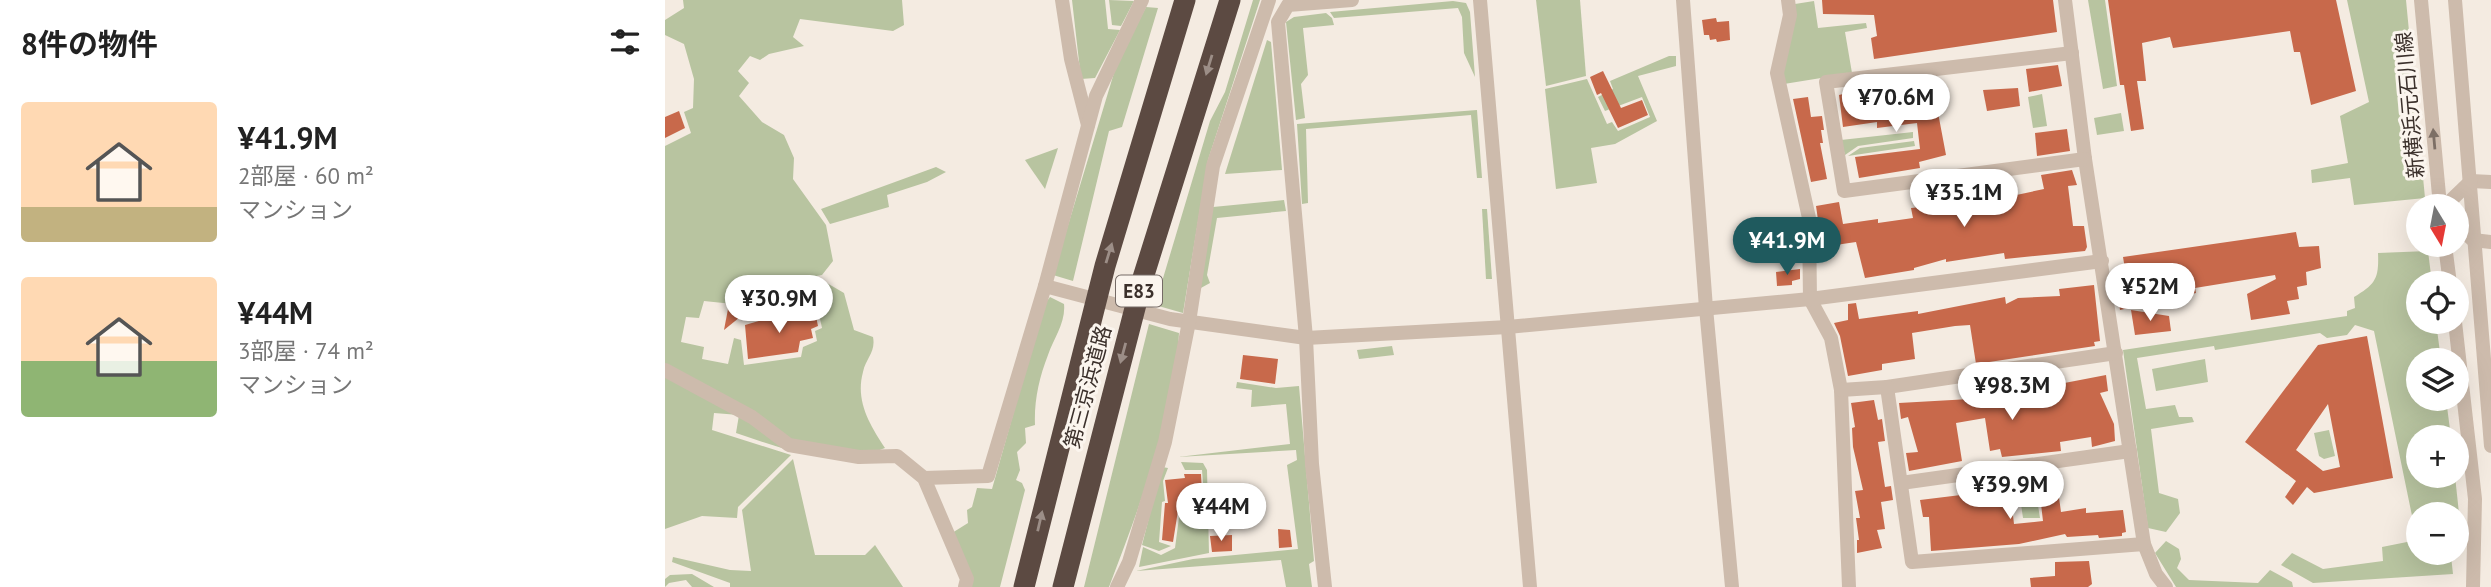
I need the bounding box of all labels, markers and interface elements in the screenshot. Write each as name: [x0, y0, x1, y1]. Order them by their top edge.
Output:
icon: filters: [606, 23, 644, 61]
text: 8件の物件: [21, 24, 158, 63]
street label: 新横浜元石川線: [2390, 31, 2429, 179]
one-way arrow: [1203, 55, 1214, 76]
pin: ¥70.6M: [1839, 74, 1953, 134]
text: ¥70.6M: [1858, 82, 1934, 111]
text: ¥41.9M: [238, 118, 337, 157]
one-way arrow: [2428, 127, 2439, 149]
icon: home: [77, 130, 161, 214]
text: 2部屋 · 60 m²: [238, 161, 374, 190]
pin: ¥35.1M: [1907, 170, 2021, 229]
text: ¥35.1M: [1926, 177, 2002, 206]
north arrow: [2406, 194, 2469, 257]
map controls: [2406, 194, 2469, 565]
text: マンション: [238, 195, 353, 224]
pin: ¥41.9M: [1730, 218, 1844, 277]
text: ¥41.9M: [1749, 225, 1825, 254]
one-way arrow: [1104, 242, 1114, 263]
pin: ¥52M: [2109, 264, 2191, 323]
text: ¥52M: [2121, 271, 2179, 300]
button: locate: [2406, 271, 2469, 334]
pin: ¥30.9M: [722, 276, 836, 335]
road number: E83: [1116, 276, 1162, 306]
text: ¥30.9M: [741, 283, 817, 312]
text: ¥44M: [238, 293, 313, 332]
icon: home: [77, 305, 161, 389]
street label: 第三京浜道路: [1058, 323, 1117, 451]
text: 3部屋 · 74 m²: [238, 336, 374, 365]
one-way arrow: [1117, 342, 1128, 364]
button: layers: [2406, 348, 2469, 411]
pin: ¥98.3M: [1955, 362, 2069, 422]
text: マンション: [238, 370, 353, 399]
text: ¥98.3M: [1974, 370, 2050, 399]
button: +: [2406, 425, 2469, 488]
pin: ¥39.9M: [1953, 462, 2067, 521]
text: ¥39.9M: [1972, 469, 2048, 498]
pin: ¥44M: [1180, 484, 1262, 543]
text: ¥44M: [1192, 491, 1250, 520]
button: −: [2406, 502, 2469, 565]
one-way arrow: [1034, 509, 1045, 531]

